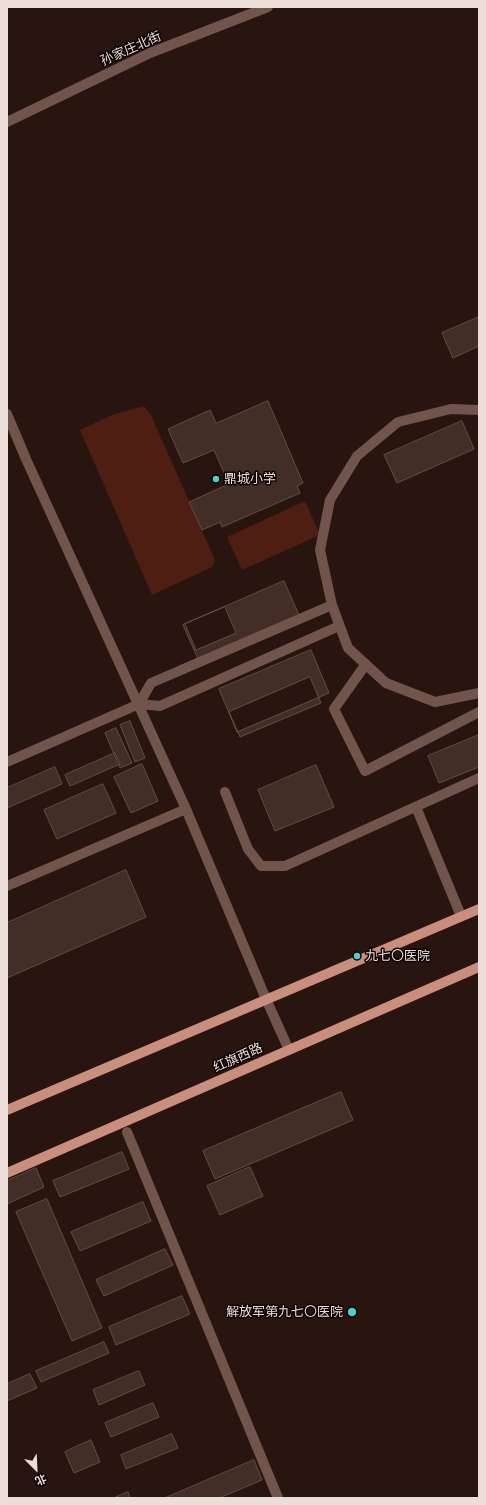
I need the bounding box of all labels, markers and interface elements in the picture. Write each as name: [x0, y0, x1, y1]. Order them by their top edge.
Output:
street label: 孙家庄北街: [98, 29, 164, 69]
place label: 鼎城小学: [224, 471, 276, 487]
marker: 鼎城小学: [211, 474, 221, 484]
place label: 九七〇医院: [365, 948, 430, 964]
marker: 九七〇医院: [352, 951, 362, 961]
street label: 红旗西路: [211, 1040, 265, 1076]
place label: 解放军第九七〇医院: [226, 1304, 343, 1320]
marker: 解放军第九七〇医院: [346, 1306, 358, 1318]
north arrow: [16, 1449, 56, 1489]
text: 北: [33, 1471, 49, 1490]

